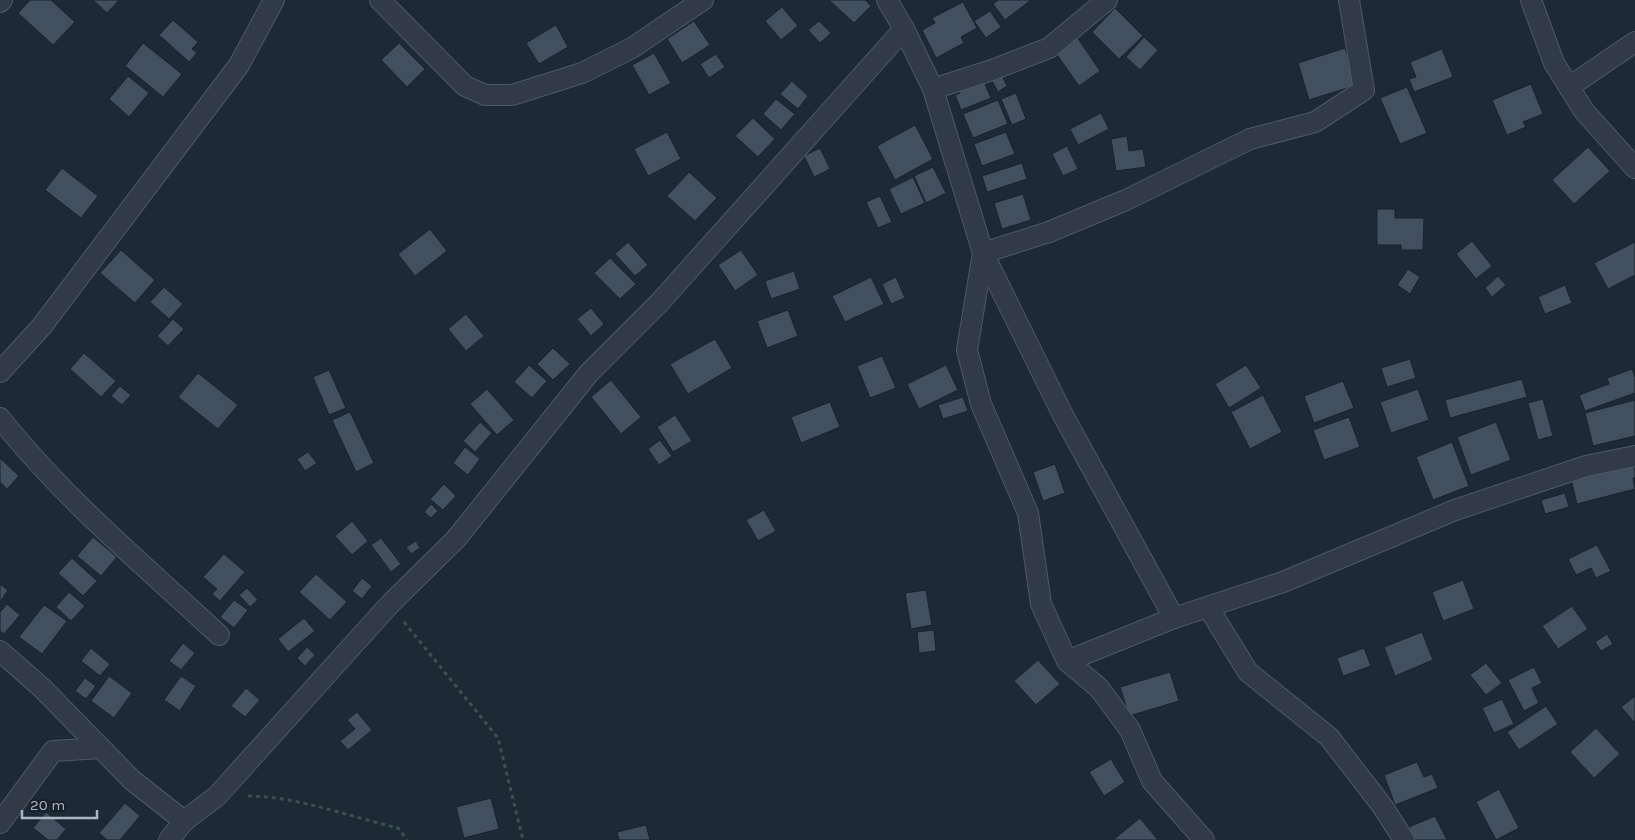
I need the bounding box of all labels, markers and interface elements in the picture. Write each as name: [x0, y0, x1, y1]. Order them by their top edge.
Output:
scale bar: [22, 788, 98, 820]
text: 20 m: [30, 796, 65, 814]

